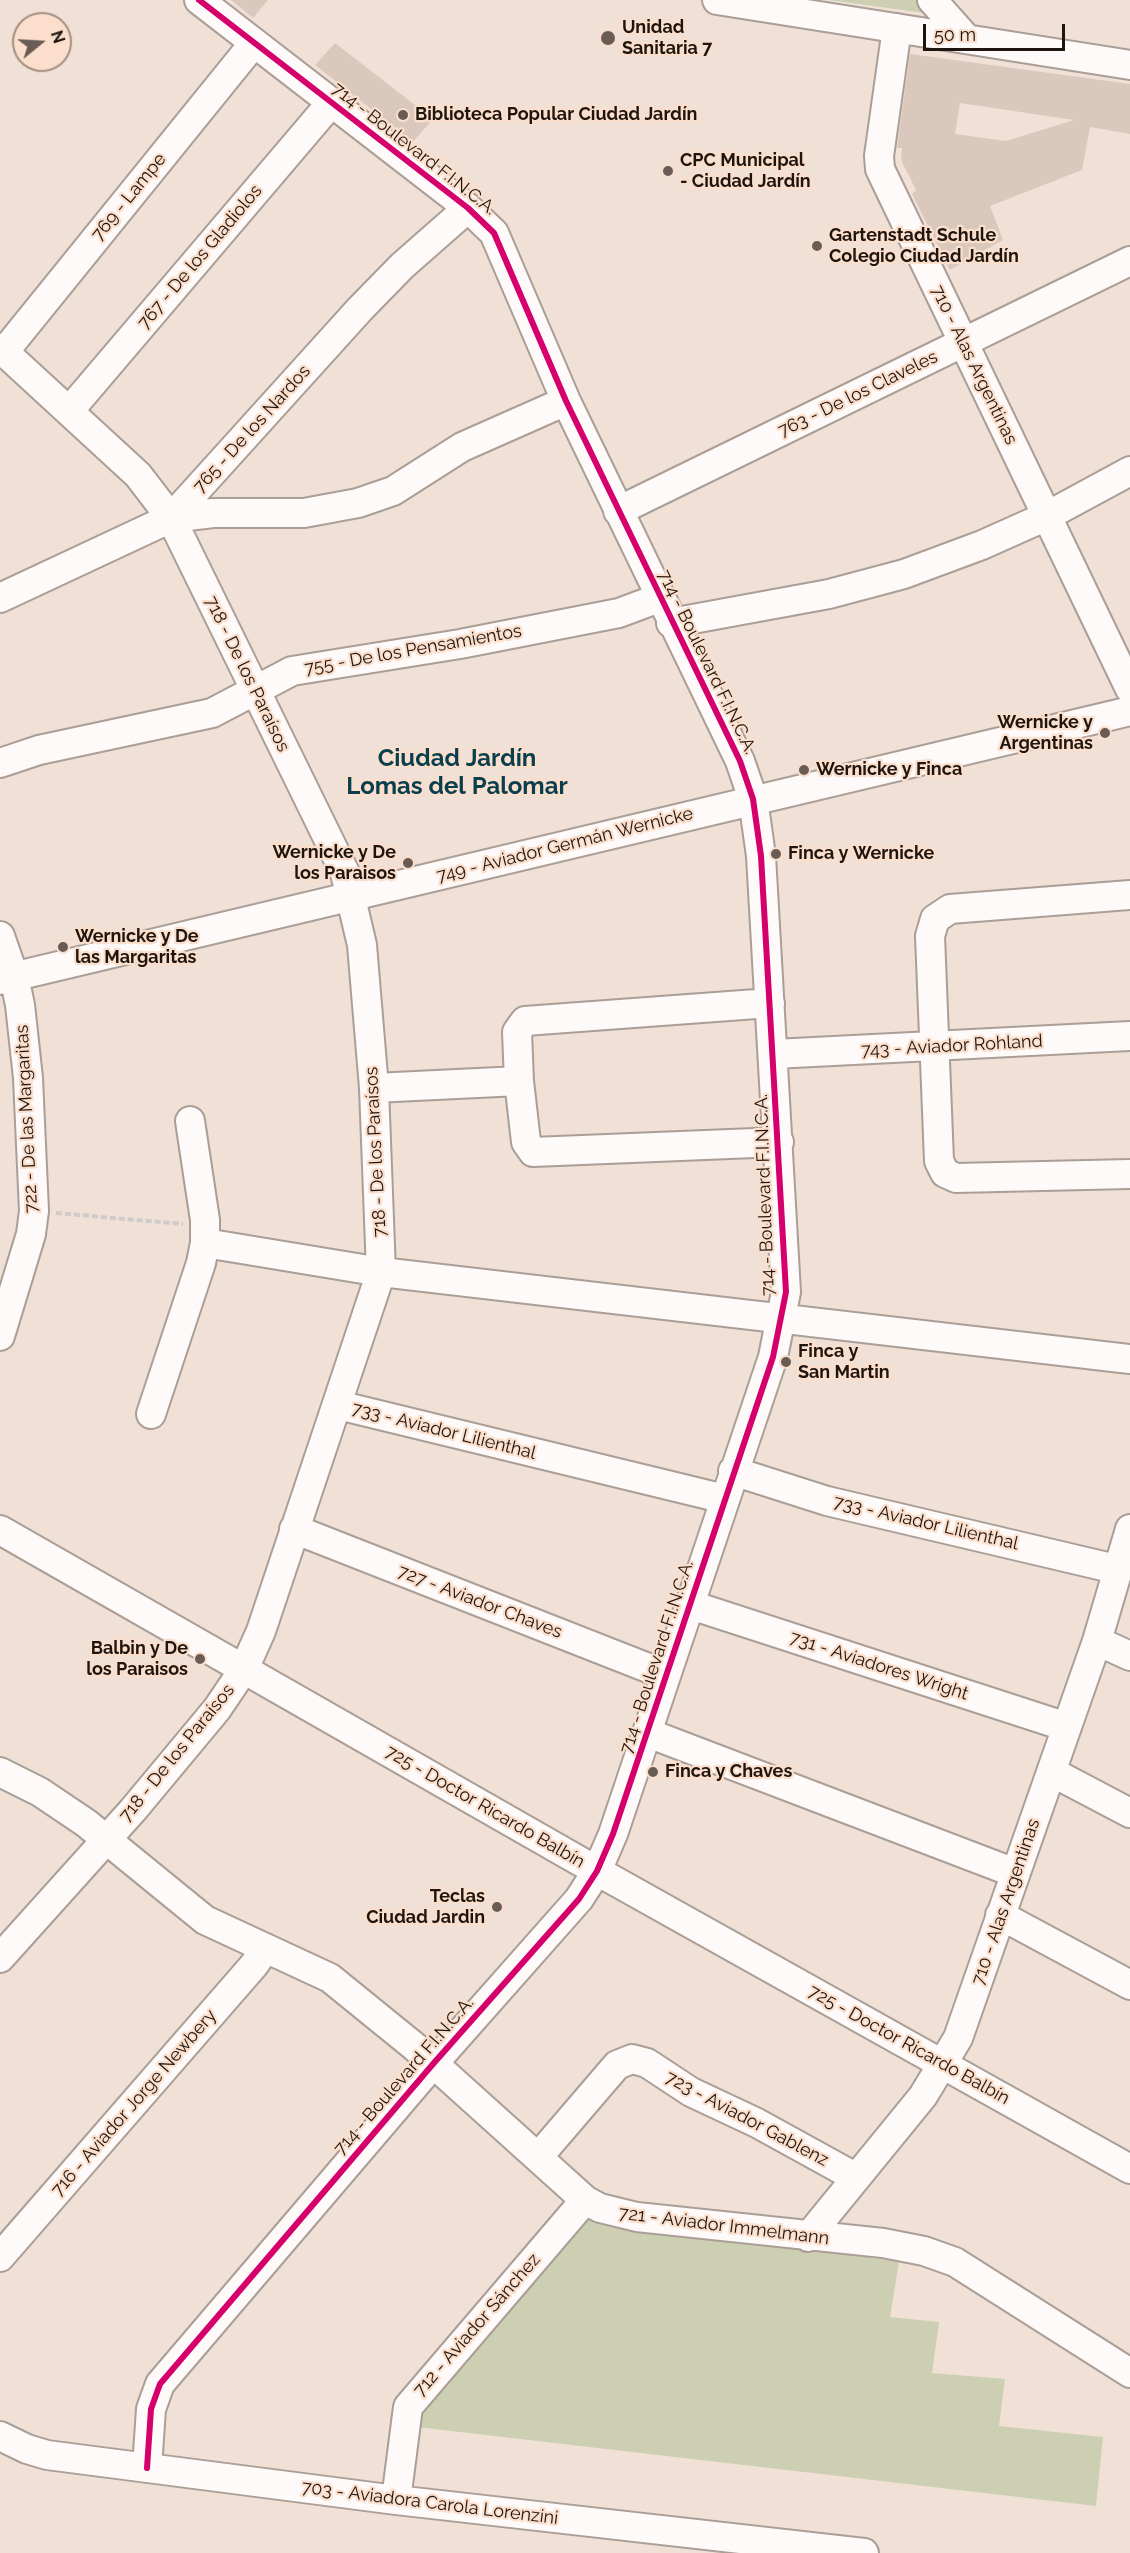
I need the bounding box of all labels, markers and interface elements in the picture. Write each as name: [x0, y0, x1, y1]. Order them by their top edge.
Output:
north arrow: [12, 12, 72, 72]
scale bar: [926, 12, 1068, 50]
place label: Unidad Sanitaria 7: [622, 17, 712, 60]
text: 50 m: [934, 24, 976, 45]
text: N: [47, 28, 69, 46]
marker: Unidad Sanitaria 7: [599, 29, 617, 47]
street label: 714 - Boulevard F.I.N.C.A.: [328, 78, 500, 220]
place label: Biblioteca Popular Ciudad Jardín: [415, 104, 697, 126]
marker: Biblioteca Popular Ciudad Jardín: [396, 108, 410, 122]
street label: 769 - Lampe: [87, 149, 171, 245]
place label: CPC Municipal - Ciudad Jardín: [680, 150, 811, 192]
marker: CPC Municipal - Ciudad Jardín: [661, 164, 675, 178]
street label: 767 - De los Gladiolos: [133, 181, 267, 333]
place label: Gartenstadt Schule Colegio Ciudad Jardín: [829, 225, 1019, 268]
marker: Gartenstadt Schule Colegio Ciudad Jardín: [810, 239, 824, 253]
street label: 710 - Alas Argentinas: [926, 282, 1022, 448]
street label: 763 - De los Claveles: [775, 346, 941, 442]
street label: 765 - De los Nardos: [189, 361, 315, 497]
street label: 714 - Boulevard F.I.N.C.A.: [653, 566, 761, 758]
street label: 718 - De los Paraísos: [200, 593, 294, 755]
street label: 755 - De los Pensamientos: [303, 620, 523, 680]
place label: Wernicke y Argentinas: [997, 712, 1093, 754]
marker: Wernicke y Argentinas: [1098, 726, 1112, 740]
district label: Ciudad Jardín Lomas del Palomar: [346, 745, 568, 801]
place label: Wernicke y Finca: [816, 759, 962, 781]
marker: Wernicke y Finca: [797, 763, 811, 777]
street label: 749 - Aviador Germán Wernicke: [435, 803, 695, 887]
place label: Wernicke y De los Paraisos: [272, 842, 396, 884]
place label: Finca y Wernicke: [788, 843, 934, 865]
marker: Finca y Wernicke: [769, 847, 783, 861]
marker: Wernicke y De los Paraisos: [401, 856, 415, 870]
place label: Wernicke y De las Margaritas: [75, 926, 199, 968]
marker: Wernicke y De las Margaritas: [56, 940, 70, 954]
street label: 722 - De las Margaritas: [11, 1024, 43, 1214]
street label: 743 - Aviador Rohland: [861, 1030, 1043, 1062]
street label: 718 - De los Paraísos: [361, 1066, 391, 1238]
street label: 714 - Boulevard F.I.N.C.A.: [751, 1094, 779, 1296]
place label: Finca y San Martin: [798, 1341, 890, 1384]
marker: Finca y San Martin: [779, 1355, 793, 1369]
street label: 733 - Aviador Lilienthal: [350, 1398, 538, 1464]
street label: 733 - Aviador Lilienthal: [832, 1491, 1020, 1555]
street label: 714 - Boulevard F.I.N.C.A.: [615, 1558, 699, 1756]
street label: 727 - Aviador Chaves: [395, 1561, 565, 1643]
street label: 731 - Aviadores Wright: [787, 1627, 971, 1705]
place label: Balbin y De los Paraisos: [86, 1638, 188, 1680]
marker: Balbin y De los Paraisos: [193, 1652, 207, 1666]
street label: 718 - De los Paraísos: [115, 1680, 239, 1826]
street label: 725 - Doctor Ricardo Balbín: [381, 1741, 589, 1873]
place label: Finca y Chaves: [665, 1761, 792, 1783]
marker: Finca y Chaves: [646, 1765, 660, 1779]
street label: 710 - Alas Argentinas: [967, 1816, 1045, 1988]
place label: Teclas Ciudad Jardin: [366, 1886, 485, 1928]
marker: Teclas Ciudad Jardin: [490, 1900, 504, 1914]
street label: 725 - Doctor Ricardo Balbín: [805, 1981, 1013, 2109]
street label: 714 - Boulevard F.I.N.C.A.: [330, 1993, 478, 2159]
street label: 716 - Aviador Jorge Newbery: [47, 2005, 221, 2201]
street label: 723 - Aviador Gablenz: [662, 2067, 832, 2171]
street label: 721 - Aviador Immelmann: [618, 2202, 830, 2250]
street label: 712 - Aviador Sánchez: [409, 2249, 545, 2401]
street label: 703 - Aviadora Carola Lorenzini: [301, 2477, 559, 2529]

